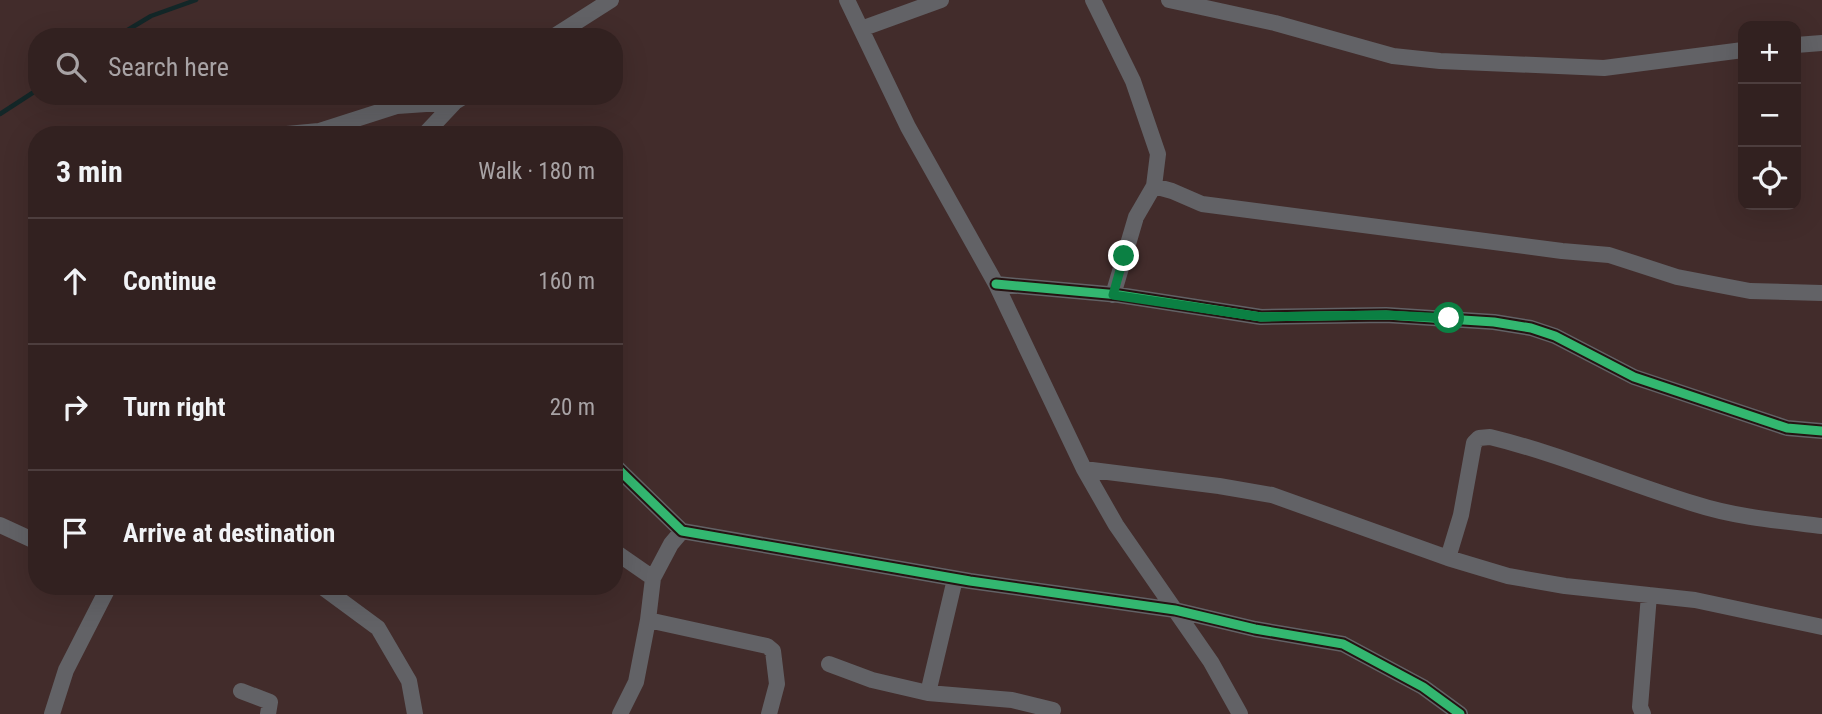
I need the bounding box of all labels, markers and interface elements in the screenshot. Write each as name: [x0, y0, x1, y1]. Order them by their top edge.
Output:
map controls: [1738, 21, 1801, 210]
button: +: [1738, 21, 1801, 84]
search box: [28, 28, 623, 105]
icon: search: [52, 48, 90, 86]
text: Search here: [108, 52, 229, 82]
button: −: [1738, 84, 1801, 147]
button: locate: [1738, 147, 1801, 210]
text: 3 min: [56, 154, 123, 189]
text: Walk · 180 m: [478, 158, 595, 185]
route end: [1108, 240, 1139, 271]
icon: ahead: [56, 262, 94, 300]
text: Continue: [123, 266, 216, 296]
text: 160 m: [538, 268, 595, 295]
route start: [1433, 302, 1464, 333]
icon: right: [56, 388, 94, 426]
text: Turn right: [123, 392, 225, 422]
text: 20 m: [550, 394, 595, 421]
icon: arrive: [56, 514, 94, 552]
text: Arrive at destination: [123, 518, 335, 548]

